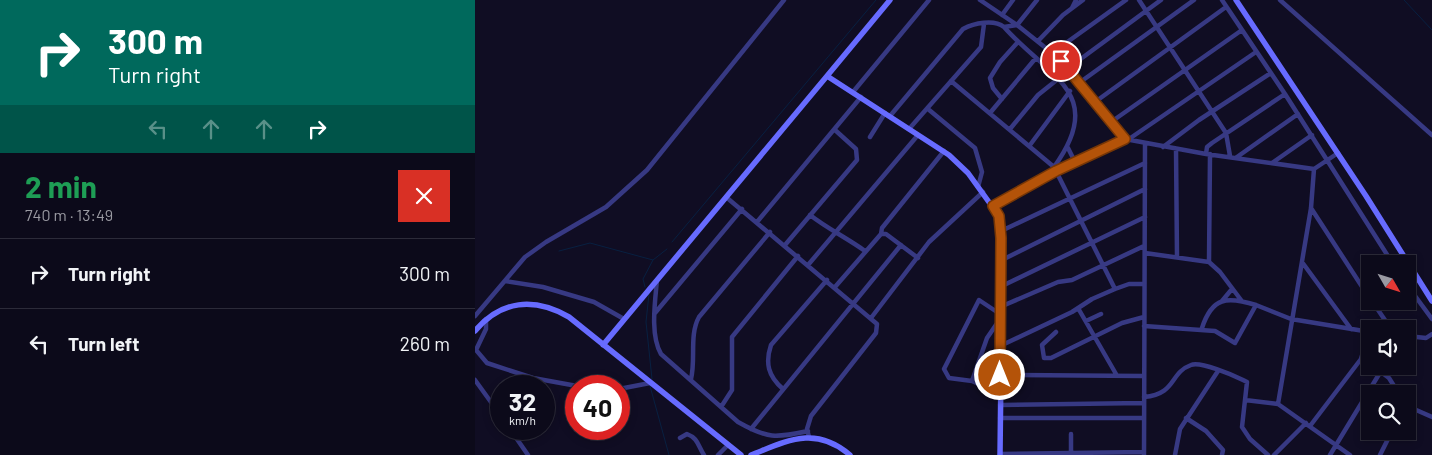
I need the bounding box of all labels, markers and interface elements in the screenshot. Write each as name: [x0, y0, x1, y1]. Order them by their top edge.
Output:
text: 300 m: [108, 19, 203, 61]
icon: right: [25, 20, 90, 85]
pin: [1040, 40, 1082, 82]
icon: arrive: [1047, 47, 1075, 75]
text: Turn right: [108, 61, 201, 87]
icon: left: [144, 115, 172, 143]
icon: ahead: [197, 115, 225, 143]
icon: ahead: [250, 115, 278, 143]
icon: right: [303, 115, 331, 143]
text: 2 min: [25, 168, 97, 204]
button: close: [398, 170, 450, 222]
text: 740 m · 13:49: [25, 205, 113, 224]
north arrow: [1361, 255, 1416, 310]
map controls: [1361, 255, 1416, 440]
icon: right: [25, 260, 53, 288]
text: Turn right: [68, 262, 150, 285]
text: 300 m: [399, 262, 450, 285]
button: sound: [1361, 320, 1416, 375]
icon: left: [25, 330, 53, 358]
text: Turn left: [68, 332, 139, 355]
text: 260 m: [400, 332, 450, 355]
position arrow: [973, 348, 1025, 400]
speed limit sign: 40: [565, 375, 630, 440]
button: search: [1361, 385, 1416, 440]
text: 32: [509, 386, 536, 416]
text: km/h: [509, 413, 536, 427]

